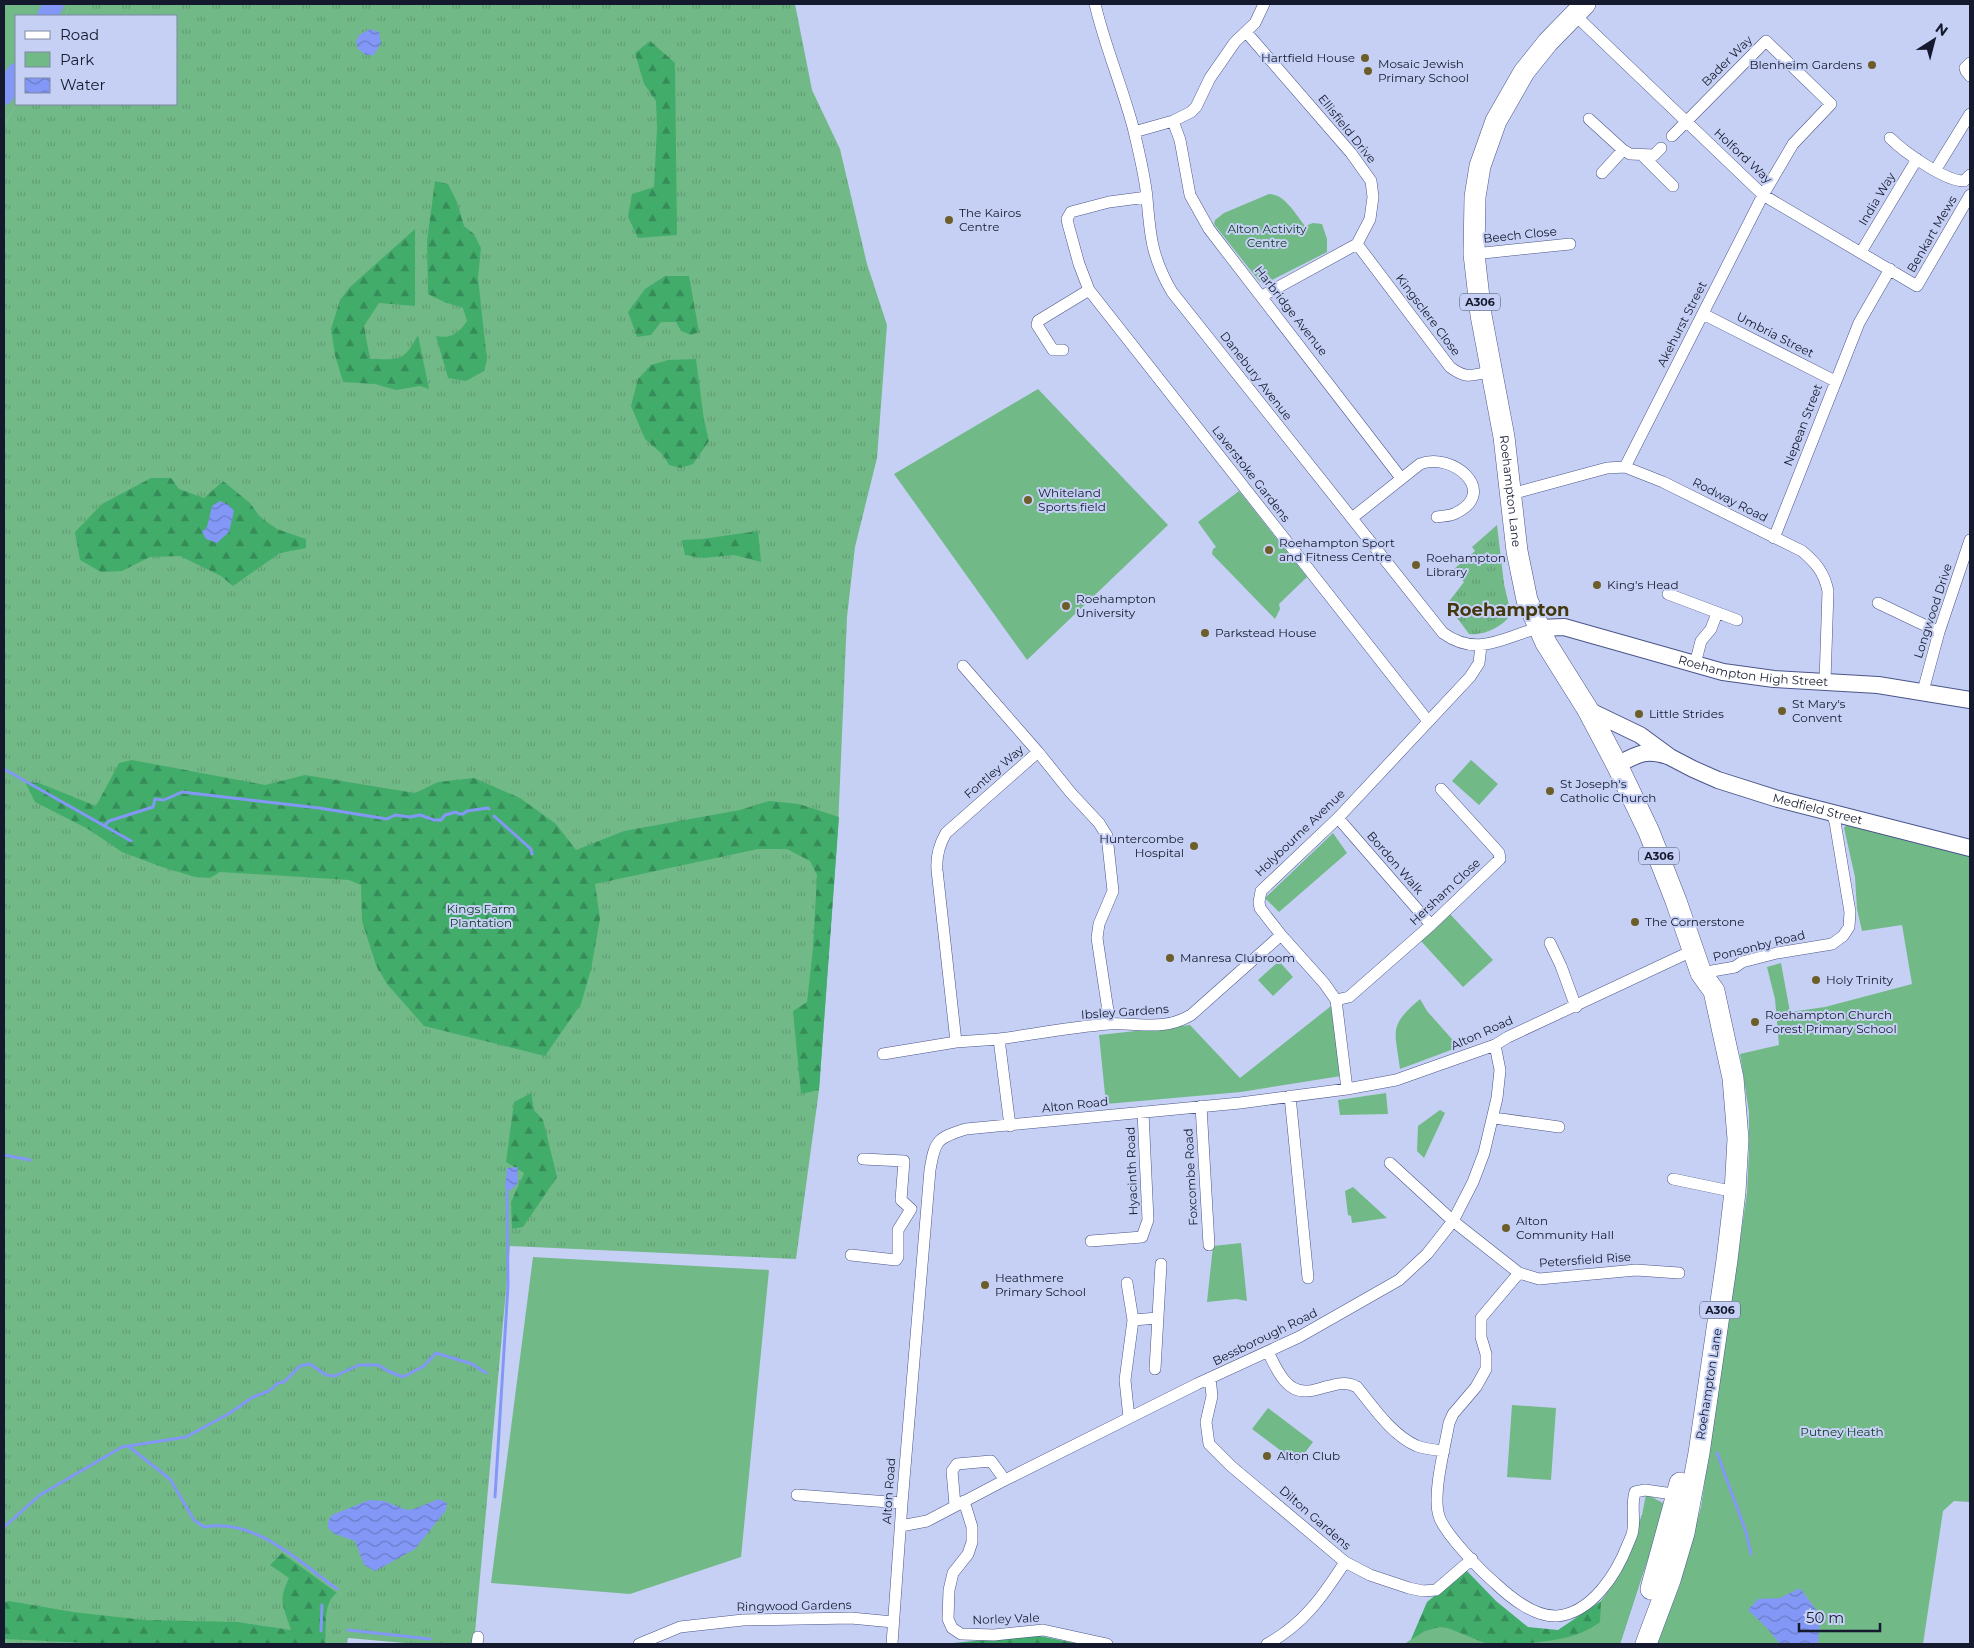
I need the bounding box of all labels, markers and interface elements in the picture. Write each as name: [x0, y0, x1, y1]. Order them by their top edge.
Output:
legend: [15, 15, 178, 105]
north arrow: [1909, 15, 1959, 65]
text: N: [1932, 19, 1952, 40]
text: Road: [60, 25, 99, 44]
street label: Bader Way: [1698, 32, 1755, 89]
text: Park: [60, 50, 94, 69]
place label: Hartfield House: [1261, 50, 1355, 65]
marker: Hartfield House: [1359, 52, 1371, 64]
place label: Mosaic Jewish Primary School: [1378, 56, 1469, 85]
place label: Blenheim Gardens: [1750, 57, 1862, 72]
marker: Blenheim Gardens: [1866, 59, 1878, 71]
marker: Mosaic Jewish Primary School: [1362, 65, 1374, 77]
text: Water: [60, 75, 106, 94]
street label: Ellisfield Drive: [1315, 91, 1380, 166]
street label: Holford Way: [1711, 125, 1776, 187]
street label: India Way: [1855, 169, 1899, 228]
street label: Benkart Mews: [1903, 192, 1960, 275]
place label: The Kairos Centre: [959, 205, 1021, 234]
marker: The Kairos Centre: [943, 214, 955, 226]
park label: Alton Activity Centre: [1227, 221, 1307, 250]
street label: Beech Close: [1482, 223, 1557, 246]
street label: Harbridge Avenue: [1252, 263, 1331, 359]
street label: Kingsclere Close: [1393, 271, 1464, 359]
street label: Akehurst Street: [1654, 278, 1710, 369]
road number: A306: [1460, 294, 1500, 310]
street label: Umbria Street: [1734, 309, 1817, 361]
street label: Danebury Avenue: [1217, 328, 1296, 423]
street label: Nepean Street: [1780, 381, 1825, 468]
street label: Laverstoke Gardens: [1209, 423, 1294, 525]
street label: Roehampton Lane: [1497, 434, 1524, 548]
street label: Rodway Road: [1690, 474, 1770, 525]
place label: Whiteland Sports field: [1038, 485, 1106, 514]
marker: Whiteland Sports field: [1022, 494, 1034, 506]
place label: Roehampton Sport and Fitness Centre: [1279, 535, 1395, 564]
marker: Roehampton Sport and Fitness Centre: [1263, 544, 1275, 556]
place label: Roehampton Library: [1426, 550, 1506, 579]
marker: Roehampton Library: [1410, 559, 1422, 571]
street label: Longwood Drive: [1910, 561, 1955, 660]
place label: King's Head: [1607, 577, 1679, 592]
marker: King's Head: [1591, 579, 1603, 591]
place label: Roehampton University: [1076, 591, 1156, 620]
district label: Roehampton: [1447, 599, 1569, 621]
marker: Roehampton University: [1060, 600, 1072, 612]
place label: Parkstead House: [1215, 625, 1317, 640]
marker: Parkstead House: [1199, 627, 1211, 639]
street label: Roehampton High Street: [1677, 652, 1829, 689]
place label: St Mary's Convent: [1792, 696, 1846, 725]
marker: St Mary's Convent: [1776, 705, 1788, 717]
place label: Little Strides: [1649, 706, 1724, 721]
marker: Little Strides: [1633, 708, 1645, 720]
street label: Fontley Way: [961, 741, 1027, 802]
place label: St Joseph's Catholic Church: [1560, 776, 1656, 805]
marker: St Joseph's Catholic Church: [1544, 785, 1556, 797]
street label: Holybourne Avenue: [1252, 786, 1348, 879]
street label: Medfield Street: [1771, 790, 1864, 827]
street label: Bordon Walk: [1364, 828, 1427, 898]
place label: Huntercombe Hospital: [1099, 831, 1184, 860]
marker: Huntercombe Hospital: [1188, 840, 1200, 852]
road number: A306: [1639, 848, 1679, 864]
street label: Hersham Close: [1406, 855, 1483, 928]
park label: Kings Farm Plantation: [447, 901, 515, 930]
place label: The Cornerstone: [1645, 914, 1744, 929]
marker: The Cornerstone: [1629, 916, 1641, 928]
street label: Ponsonby Road: [1711, 927, 1807, 964]
place label: Manresa Clubroom: [1180, 950, 1295, 965]
marker: Manresa Clubroom: [1164, 952, 1176, 964]
place label: Holy Trinity: [1826, 972, 1893, 987]
marker: Holy Trinity: [1810, 974, 1822, 986]
street label: Ibsley Gardens: [1081, 1001, 1170, 1022]
place label: Roehampton Church Forest Primary School: [1765, 1007, 1897, 1036]
street label: Alton Road: [1448, 1012, 1515, 1053]
marker: Roehampton Church Forest Primary School: [1749, 1016, 1761, 1028]
street label: Alton Road: [1041, 1094, 1109, 1115]
street label: Hyacinth Road: [1122, 1126, 1141, 1216]
street label: Foxcombe Road: [1180, 1128, 1201, 1226]
place label: Alton Community Hall: [1516, 1213, 1614, 1242]
marker: Alton Community Hall: [1500, 1222, 1512, 1234]
street label: Petersfield Rise: [1538, 1249, 1632, 1270]
place label: Heathmere Primary School: [995, 1270, 1086, 1299]
marker: Heathmere Primary School: [979, 1279, 991, 1291]
road number: A306: [1700, 1302, 1740, 1318]
street label: Bessborough Road: [1210, 1305, 1320, 1368]
street label: Roehampton Lane: [1692, 1327, 1725, 1441]
park label: Putney Heath: [1800, 1424, 1884, 1439]
place label: Alton Club: [1277, 1448, 1340, 1463]
marker: Alton Club: [1261, 1450, 1273, 1462]
street label: Alton Road: [879, 1457, 898, 1525]
street label: Dilton Gardens: [1276, 1482, 1354, 1553]
street label: Ringwood Gardens: [736, 1597, 852, 1614]
scale bar: [1799, 1600, 1880, 1632]
text: 50 m: [1806, 1608, 1844, 1627]
street label: Norley Vale: [972, 1610, 1040, 1627]

